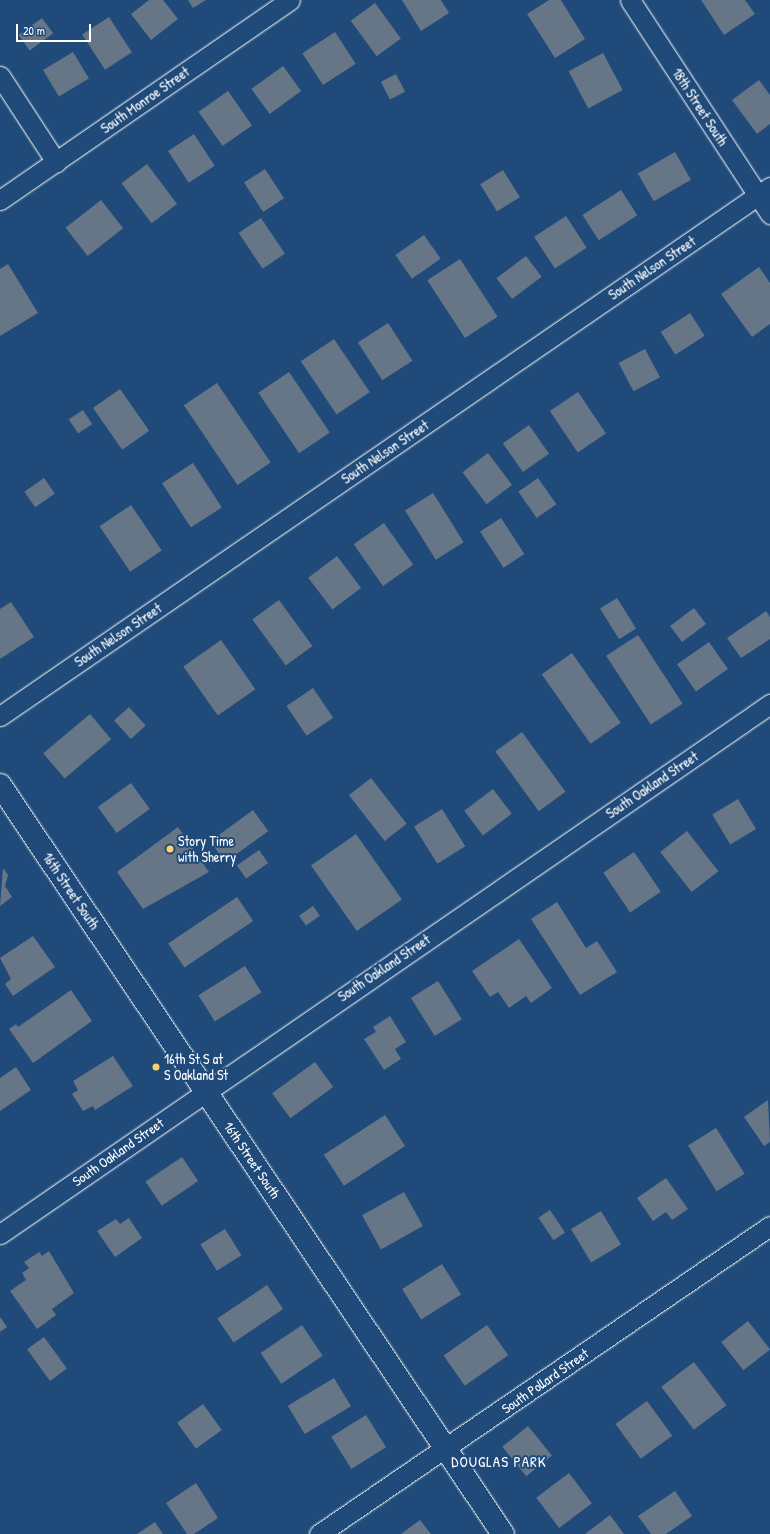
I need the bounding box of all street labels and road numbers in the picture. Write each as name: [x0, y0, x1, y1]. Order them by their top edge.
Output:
street label: South Monroe Street: [97, 63, 193, 137]
street label: 18th Street South: [669, 65, 731, 149]
street label: South Nelson Street: [605, 233, 699, 303]
street label: South Nelson Street: [338, 417, 432, 487]
street label: South Nelson Street: [71, 600, 165, 670]
street label: South Oakland Street: [603, 748, 701, 822]
street label: 16th Street South: [39, 850, 103, 932]
street label: South Oakland Street: [335, 931, 433, 1005]
street label: South Oakland Street: [69, 1114, 167, 1190]
street label: 16th Street South: [220, 1119, 284, 1201]
street label: South Pollard Street: [498, 1345, 592, 1417]

